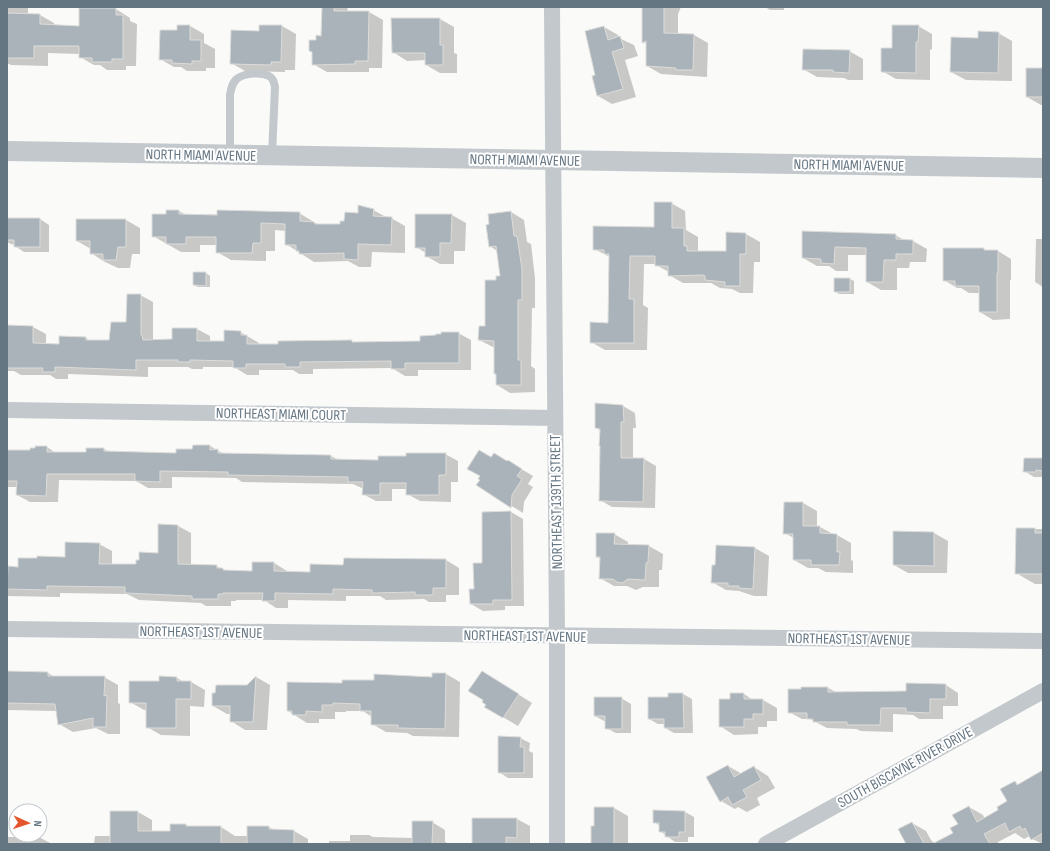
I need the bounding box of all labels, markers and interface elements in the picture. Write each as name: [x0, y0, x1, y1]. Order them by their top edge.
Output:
street label: NORTH MIAMI AVENUE: [145, 145, 257, 166]
street label: NORTH MIAMI AVENUE: [469, 150, 581, 171]
street label: NORTH MIAMI AVENUE: [793, 155, 905, 176]
street label: NORTHEAST MIAMI COURT: [216, 404, 346, 425]
street label: NORTHEAST 139TH STREET: [546, 434, 567, 570]
street label: NORTHEAST 1ST AVENUE: [139, 622, 263, 643]
street label: NORTHEAST 1ST AVENUE: [463, 626, 587, 647]
street label: NORTHEAST 1ST AVENUE: [787, 629, 911, 650]
street label: SOUTH BISCAYNE RIVER DRIVE: [834, 722, 976, 812]
north arrow: [8, 803, 48, 843]
text: N: [31, 820, 44, 827]

